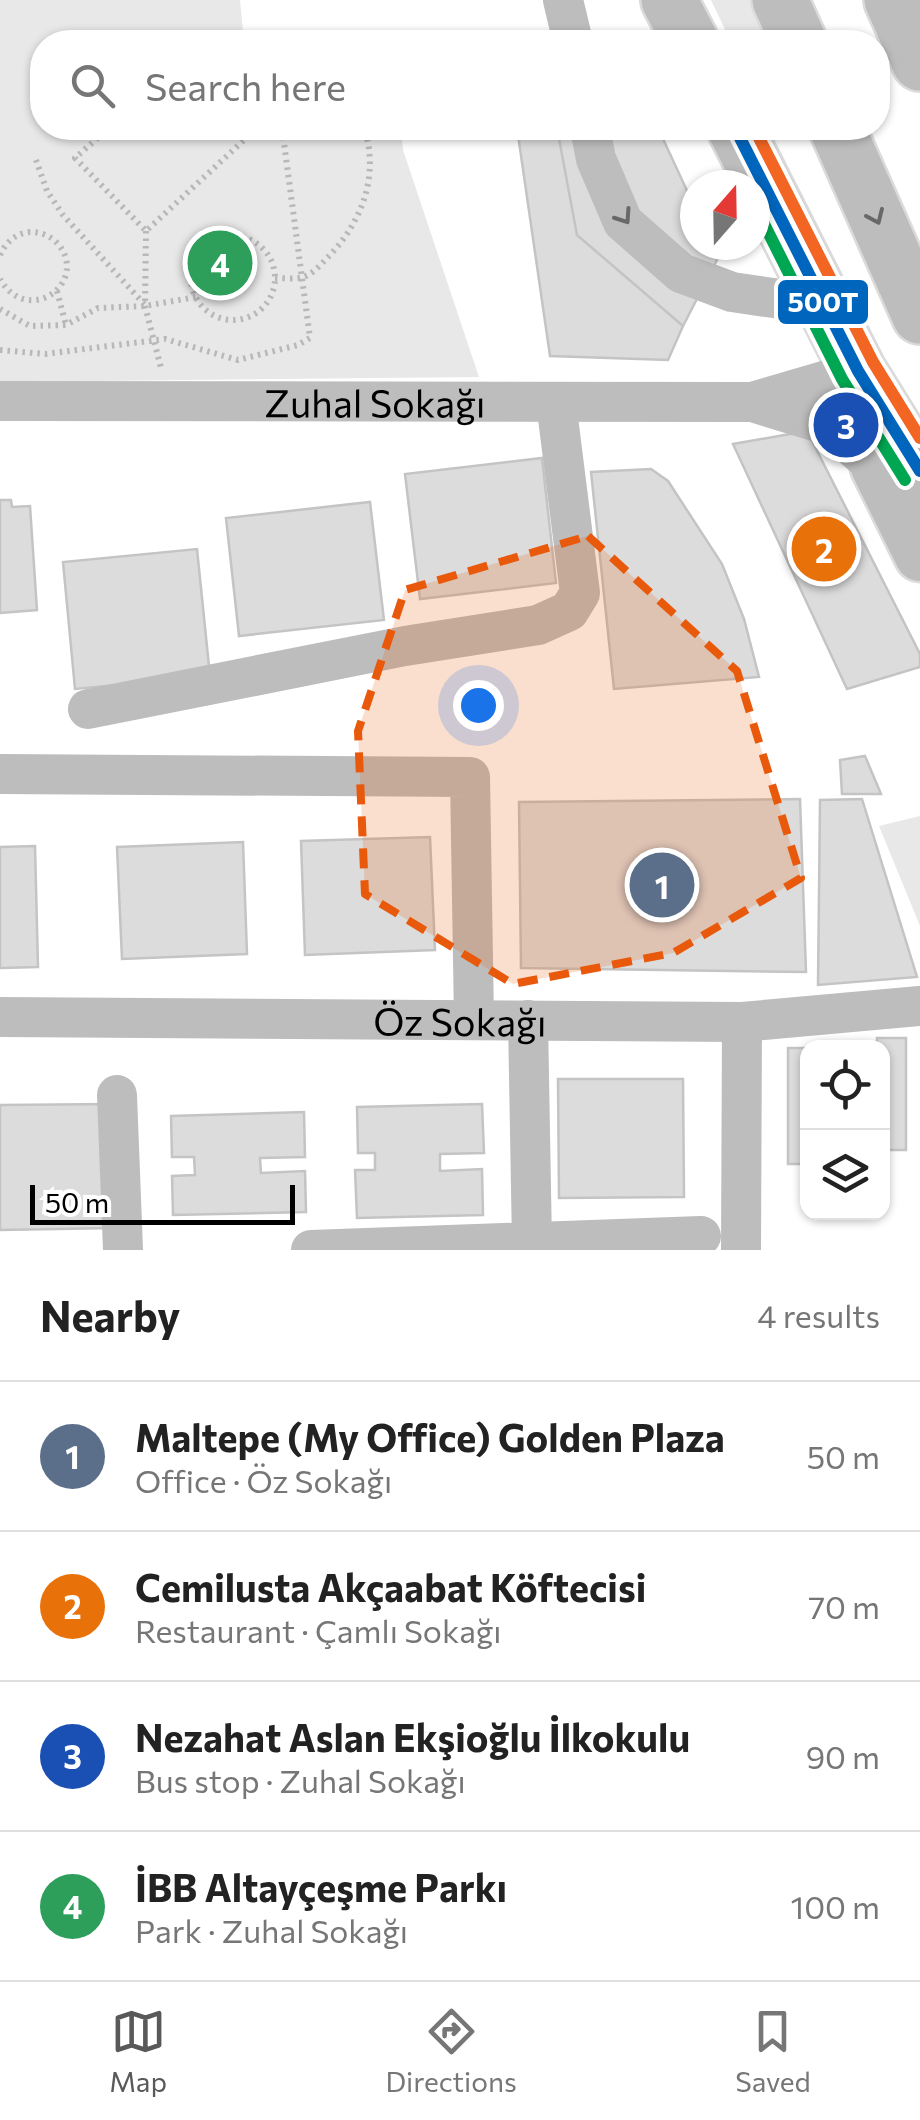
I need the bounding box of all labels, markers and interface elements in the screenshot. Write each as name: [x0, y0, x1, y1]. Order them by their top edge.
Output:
search box: [30, 30, 890, 140]
icon: search: [65, 58, 120, 113]
text: Search here: [145, 62, 346, 109]
north arrow: [680, 170, 770, 260]
one-way arrow: [612, 207, 631, 225]
one-way arrow: [864, 207, 884, 225]
pin: 4: [188, 226, 252, 300]
line badge: 500T: [776, 278, 870, 326]
text: 500T: [787, 284, 859, 318]
street label: Zuhal Sokağı: [264, 378, 486, 425]
pin: 3: [814, 388, 878, 462]
pin: 2: [792, 512, 856, 586]
your location: [453, 680, 504, 731]
pin: 1: [630, 848, 694, 922]
street label: Öz Sokağı: [373, 996, 547, 1044]
map controls: [800, 1040, 890, 1220]
button: locate: [800, 1040, 890, 1130]
button: layers: [800, 1130, 890, 1220]
scale bar: [30, 1180, 295, 1224]
text: 50 m: [45, 1185, 109, 1219]
text: Nearby: [40, 1289, 180, 1341]
text: 4 results: [757, 1295, 880, 1335]
text: Maltepe (My Office) Golden Plaza: [135, 1413, 725, 1460]
text: 1: [65, 1436, 80, 1476]
text: 50 m: [807, 1436, 880, 1476]
text: Office · Öz Sokağı: [135, 1460, 392, 1500]
text: Cemilusta Akçaabat Köftecisi: [135, 1563, 646, 1610]
text: 2: [63, 1586, 82, 1626]
text: 70 m: [808, 1586, 880, 1626]
text: Restaurant · Çamlı Sokağı: [135, 1610, 502, 1650]
text: Nezahat Aslan Ekşioğlu İlkokulu: [135, 1713, 690, 1760]
text: 3: [63, 1736, 82, 1776]
text: 90 m: [806, 1736, 880, 1776]
text: Bus stop · Zuhal Sokağı: [135, 1760, 466, 1800]
text: İBB Altayçeşme Parkı: [135, 1863, 507, 1910]
text: 4: [63, 1886, 82, 1926]
text: 100 m: [791, 1886, 880, 1926]
text: Park · Zuhal Sokağı: [135, 1910, 408, 1950]
tab: Map: [109, 2004, 167, 2098]
tab: Directions: [385, 2004, 517, 2098]
tab: Saved: [735, 2004, 811, 2098]

